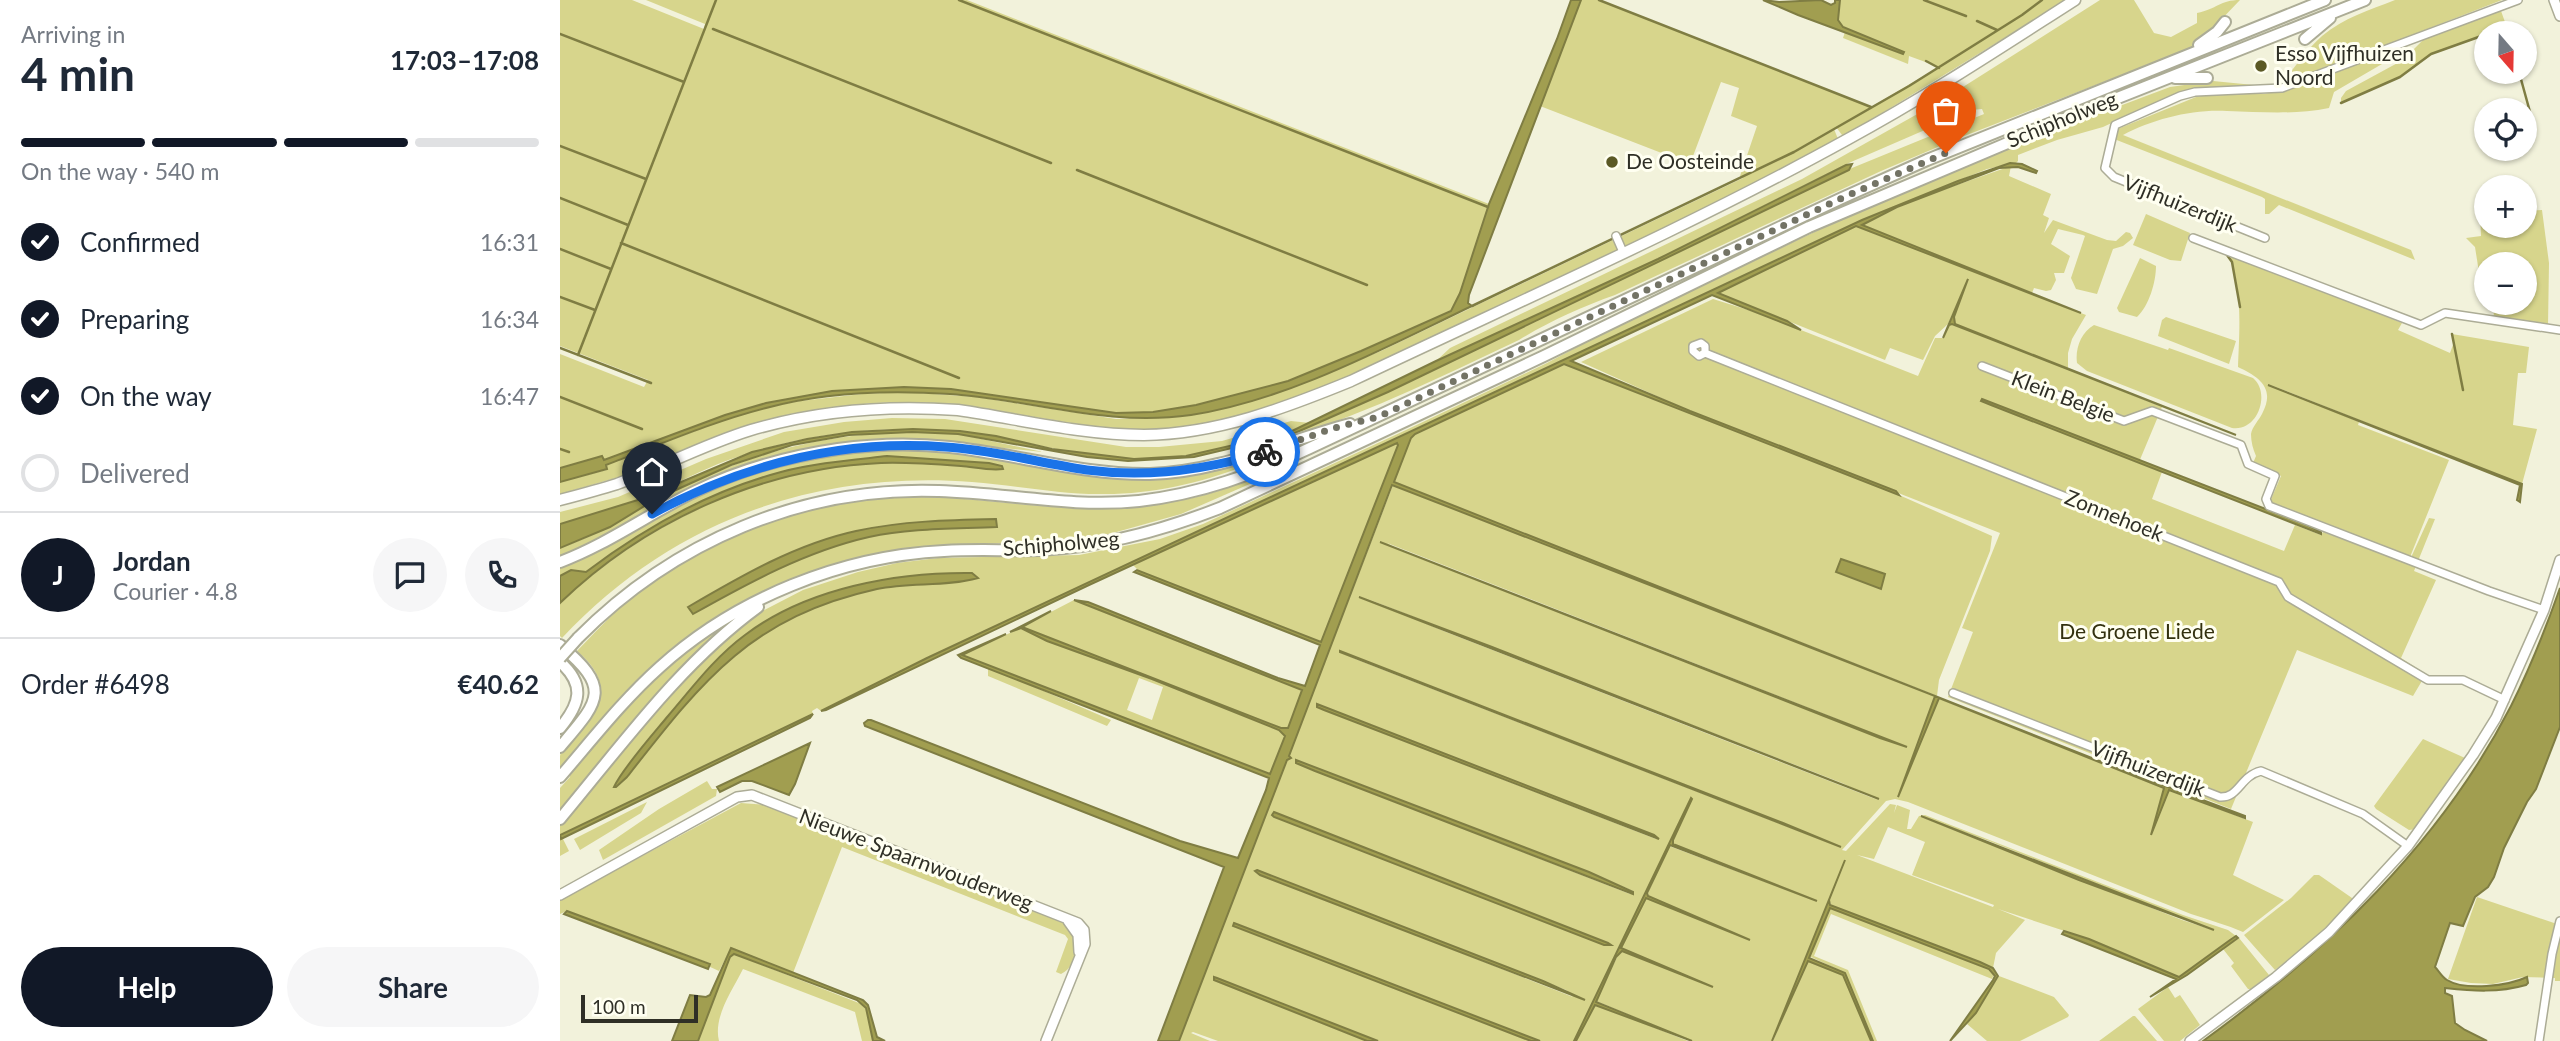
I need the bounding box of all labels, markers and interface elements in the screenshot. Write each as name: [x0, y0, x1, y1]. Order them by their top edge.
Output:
text: Arriving in: [21, 20, 125, 48]
north arrow: [2474, 21, 2538, 84]
map controls: [2474, 21, 2537, 315]
place label: Esso Vijfhuizen Noord: [2275, 40, 2414, 89]
text: 17:03–17:08: [390, 44, 539, 76]
text: 4 min: [21, 46, 135, 101]
marker: Esso Vijfhuizen Noord: [2253, 58, 2269, 74]
pin: [1916, 81, 1976, 153]
street label: Schipholweg: [2003, 85, 2120, 152]
icon: bag: [1927, 92, 1965, 130]
button: locate: [2474, 98, 2537, 161]
place label: De Oosteinde: [1626, 148, 1754, 173]
marker: De Oosteinde: [1604, 154, 1620, 170]
text: On the way · 540 m: [21, 157, 220, 185]
street label: Vijfhuizerdijk: [2120, 168, 2241, 237]
button: +: [2474, 175, 2537, 238]
icon: check: [21, 223, 59, 261]
text: Confirmed: [80, 226, 200, 258]
text: 16:31: [480, 228, 539, 256]
button: −: [2474, 252, 2537, 315]
icon: check: [21, 300, 59, 338]
text: Preparing: [80, 303, 189, 335]
text: 16:34: [480, 305, 539, 333]
street label: Klein Belgie: [2008, 364, 2119, 427]
icon: check: [21, 377, 59, 415]
text: On the way: [80, 380, 212, 412]
text: 16:47: [480, 382, 539, 410]
courier: [1230, 417, 1300, 487]
icon: bike: [1246, 433, 1284, 471]
pin: [622, 442, 682, 514]
icon: home: [633, 453, 671, 491]
text: Delivered: [80, 457, 190, 489]
street label: Zonnehoek: [2062, 484, 2168, 546]
street label: Schipholweg: [1002, 525, 1120, 560]
button: chat: [373, 538, 447, 612]
button: phone: [465, 538, 539, 612]
text: Jordan: [113, 545, 191, 577]
text: J: [52, 559, 64, 591]
text: Courier · 4.8: [113, 577, 238, 605]
park label: De Groene Liede: [2059, 618, 2215, 643]
text: Order #6498: [21, 668, 170, 700]
text: €40.62: [457, 668, 539, 700]
street label: Vijfhuizerdijk: [2088, 734, 2209, 801]
street label: Nieuwe Spaarnwouderweg: [796, 802, 1037, 915]
button: Help: [21, 947, 273, 1027]
button: Share: [287, 947, 539, 1027]
scale bar: [581, 992, 698, 1024]
text: 100 m: [592, 995, 646, 1018]

